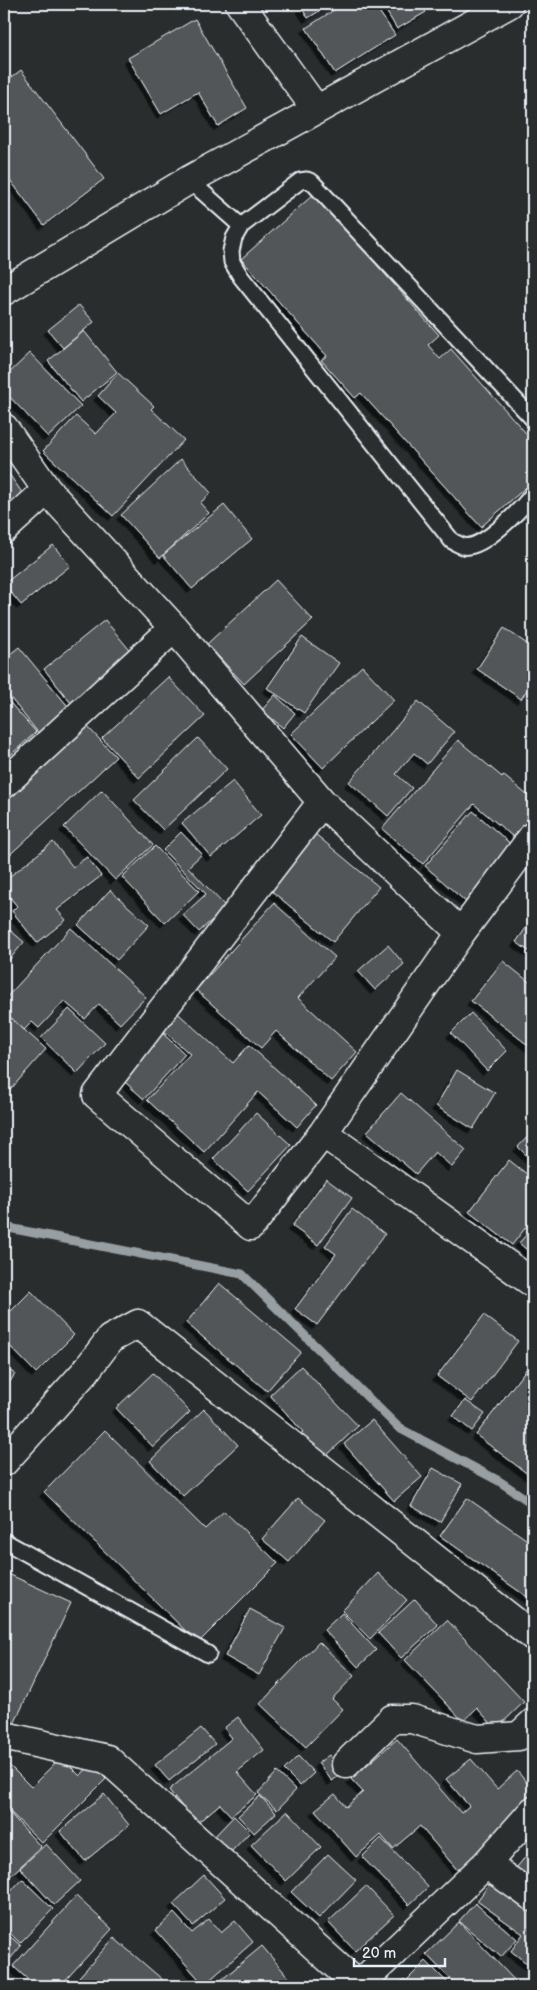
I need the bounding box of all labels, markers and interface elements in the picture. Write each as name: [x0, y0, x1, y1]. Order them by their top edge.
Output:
scale bar: [354, 1935, 446, 1967]
text: 20 m: [362, 1944, 396, 1963]

